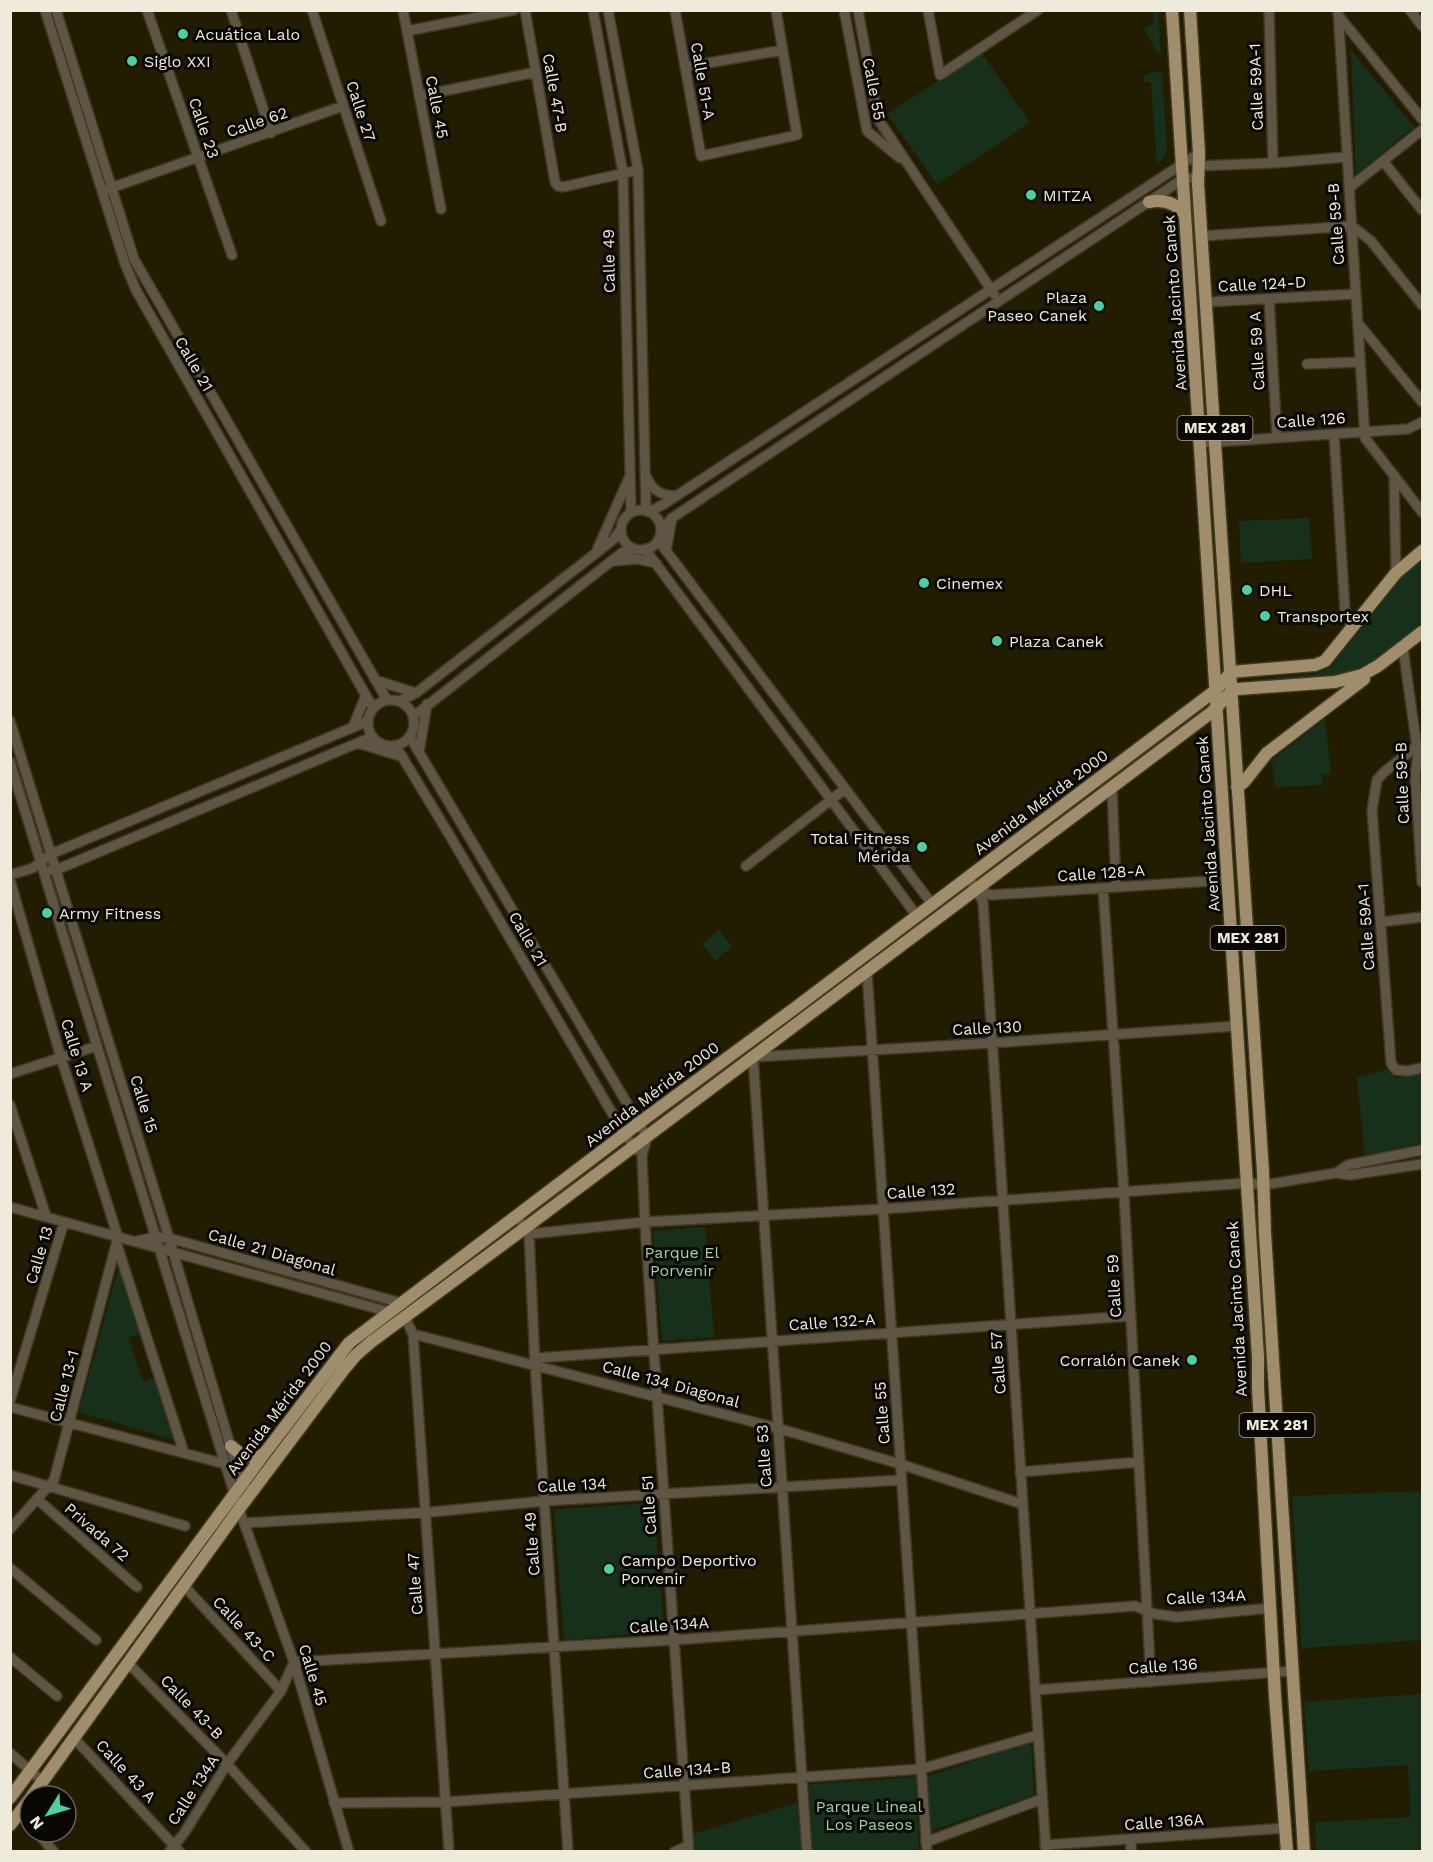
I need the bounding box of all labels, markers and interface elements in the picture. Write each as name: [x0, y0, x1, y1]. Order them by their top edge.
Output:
place label: Acuática Lalo: [195, 25, 300, 44]
marker: Acuática Lalo: [176, 27, 190, 41]
street label: Calle 51-A: [687, 41, 719, 122]
street label: Calle 59A-1: [1245, 43, 1267, 131]
place label: Siglo XXI: [144, 52, 211, 71]
street label: Calle 47-B: [539, 52, 571, 134]
marker: Siglo XXI: [125, 54, 139, 68]
street label: Calle 55: [859, 56, 889, 122]
street label: Calle 45: [422, 74, 452, 140]
street label: Calle 27: [342, 78, 380, 144]
street label: Calle 23: [185, 95, 223, 161]
street label: Calle 62: [224, 103, 290, 141]
street label: Calle 59-B: [1324, 182, 1348, 266]
place label: MITZA: [1043, 186, 1092, 205]
marker: MITZA: [1024, 188, 1038, 202]
street label: Avenida Jacinto Canek: [1159, 214, 1191, 392]
street label: Calle 49: [599, 229, 619, 293]
street label: Calle 124-D: [1217, 272, 1307, 296]
place label: Plaza Paseo Canek: [987, 288, 1087, 325]
marker: Plaza Paseo Canek: [1092, 299, 1106, 313]
street label: Calle 59 A: [1245, 311, 1269, 391]
street label: Calle 21: [171, 333, 217, 395]
street label: Calle 126: [1276, 408, 1346, 432]
road number: MEX 281: [1178, 416, 1252, 440]
place label: Cinemex: [936, 574, 1003, 593]
marker: Cinemex: [917, 576, 931, 590]
place label: DHL: [1259, 581, 1292, 600]
marker: DHL: [1240, 583, 1254, 597]
place label: Transportex: [1277, 607, 1369, 626]
marker: Transportex: [1258, 609, 1272, 623]
place label: Plaza Canek: [1009, 632, 1104, 651]
marker: Plaza Canek: [990, 634, 1004, 648]
street label: Avenida Jacinto Canek: [1192, 735, 1224, 913]
street label: Calle 59-B: [1391, 742, 1413, 824]
street label: Avenida Mérida 2000: [970, 745, 1112, 859]
place label: Total Fitness Mérida: [810, 829, 910, 866]
marker: Total Fitness Mérida: [915, 840, 929, 854]
street label: Calle 128-A: [1056, 860, 1146, 886]
street label: Calle 59A-1: [1353, 883, 1379, 971]
place label: Army Fitness: [59, 904, 161, 923]
marker: Army Fitness: [40, 906, 54, 920]
street label: Calle 21: [505, 908, 551, 970]
road number: MEX 281: [1210, 926, 1286, 950]
street label: Calle 13 A: [57, 1016, 97, 1094]
street label: Calle 130: [952, 1017, 1022, 1039]
street label: Avenida Mérida 2000: [581, 1037, 723, 1151]
street label: Calle 15: [126, 1073, 162, 1135]
street label: Calle 132: [886, 1179, 956, 1203]
street label: Avenida Jacinto Canek: [1223, 1220, 1251, 1398]
street label: Calle 13: [21, 1224, 57, 1286]
street label: Calle 21 Diagonal: [206, 1225, 338, 1279]
park label: Parque El Porvenir: [645, 1243, 719, 1280]
street label: Calle 59: [1103, 1254, 1125, 1318]
street label: Calle 132-A: [788, 1309, 877, 1335]
street label: Calle 57: [986, 1331, 1010, 1395]
street label: Avenida Mérida 2000: [222, 1337, 336, 1479]
street label: Calle 13-1: [45, 1348, 83, 1424]
place label: Corralón Canek: [1059, 1351, 1180, 1370]
marker: Corralón Canek: [1185, 1353, 1199, 1367]
street label: Calle 134 Diagonal: [600, 1356, 742, 1412]
street label: Calle 55: [870, 1381, 894, 1445]
road number: MEX 281: [1240, 1413, 1314, 1437]
street label: Calle 53: [752, 1424, 776, 1488]
street label: Calle 134: [537, 1474, 607, 1496]
street label: Calle 51: [637, 1474, 661, 1536]
street label: Privada 72: [61, 1499, 133, 1565]
street label: Calle 49: [520, 1511, 544, 1577]
place label: Campo Deportivo Porvenir: [621, 1551, 757, 1588]
street label: Calle 47: [403, 1552, 427, 1616]
marker: Campo Deportivo Porvenir: [602, 1562, 616, 1576]
street label: Calle 134A: [1166, 1585, 1247, 1609]
street label: Calle 43-C: [209, 1592, 279, 1666]
street label: Calle 134A: [628, 1613, 710, 1637]
street label: Calle 45: [295, 1642, 331, 1708]
street label: Calle 136: [1128, 1654, 1198, 1678]
street label: Calle 43-B: [157, 1671, 227, 1743]
street label: Calle 43 A: [92, 1736, 160, 1807]
street label: Calle 134A: [163, 1751, 223, 1829]
street label: Calle 134-B: [642, 1757, 732, 1783]
north arrow: [18, 1784, 78, 1844]
park label: Parque Lineal Los Paseos: [816, 1797, 922, 1834]
street label: Calle 136A: [1123, 1810, 1205, 1834]
text: N: [25, 1812, 48, 1833]

